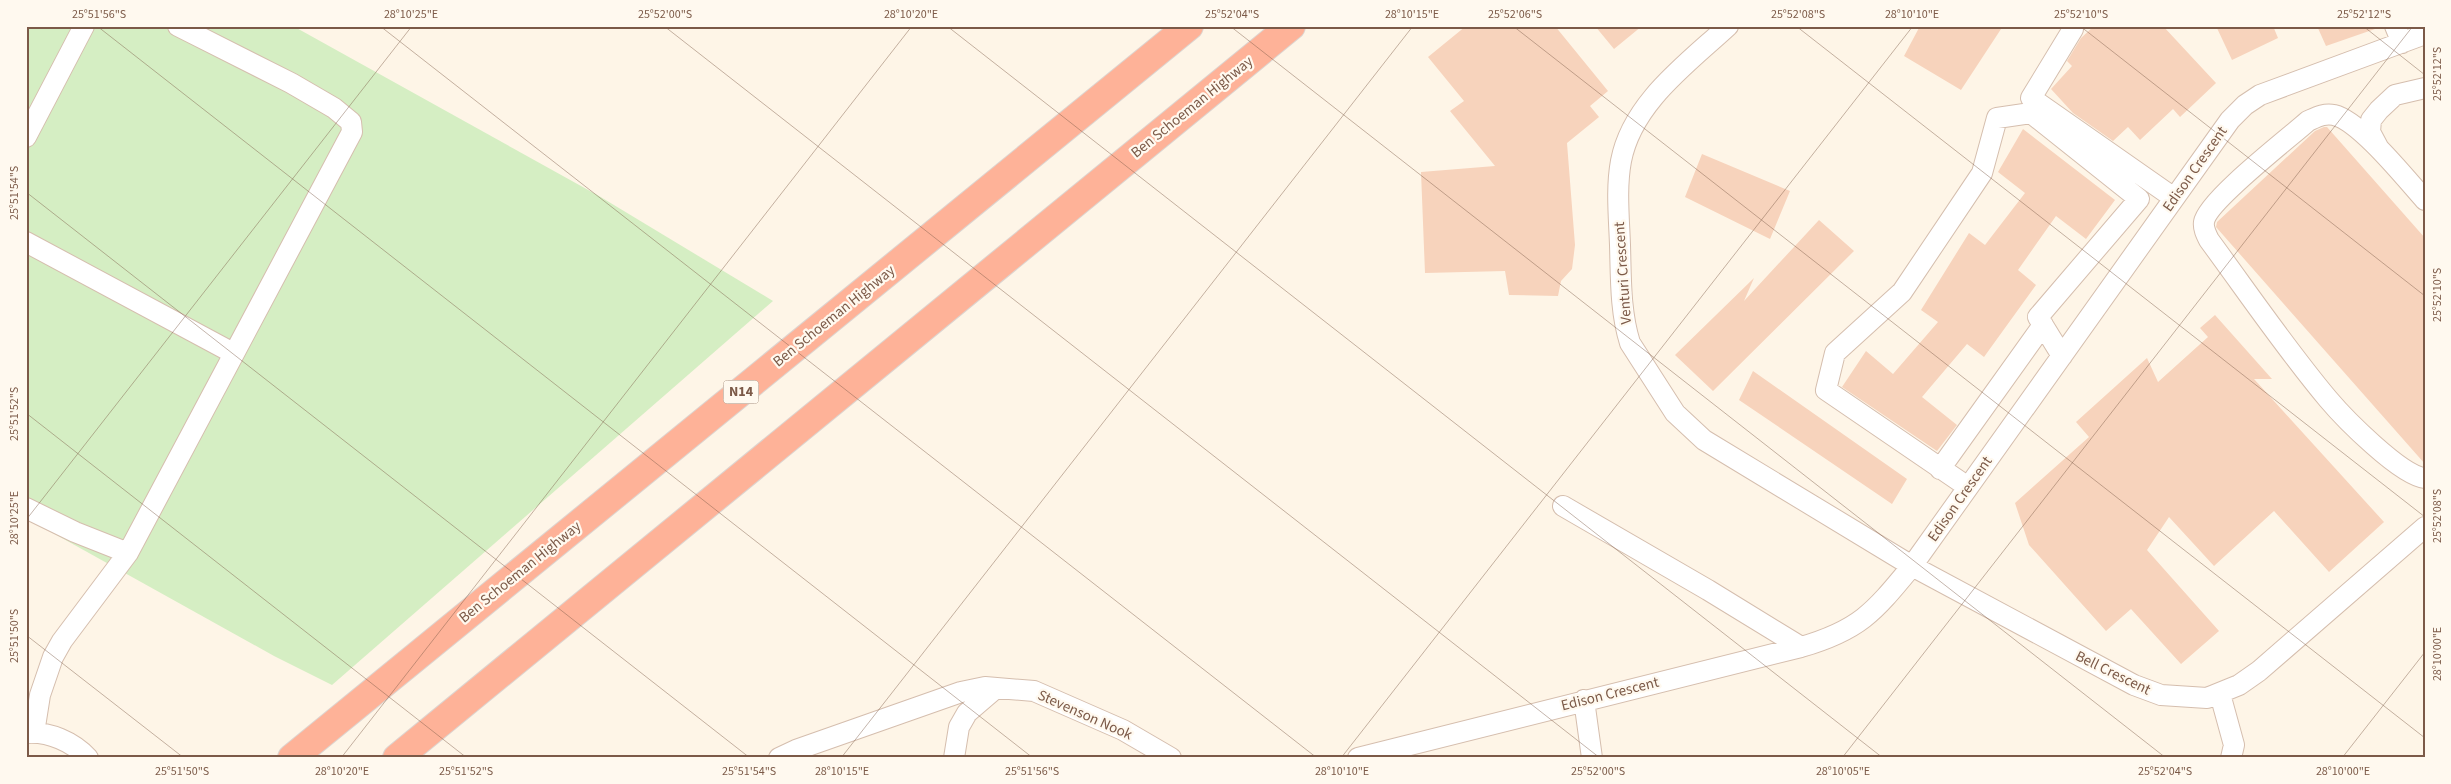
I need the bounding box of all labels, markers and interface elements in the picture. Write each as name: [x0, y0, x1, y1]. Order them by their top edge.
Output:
text: 25°51'56"S: [72, 6, 126, 23]
text: 28°10'25"E: [384, 6, 438, 23]
text: 25°52'00"S: [638, 6, 692, 23]
text: 28°10'20"E: [884, 6, 938, 23]
text: 25°52'04"S: [1205, 6, 1259, 23]
text: 28°10'15"E: [1385, 6, 1439, 23]
text: 25°52'06"S: [1488, 6, 1542, 23]
text: 25°52'08"S: [1771, 6, 1825, 23]
text: 28°10'10"E: [1885, 6, 1939, 23]
text: 25°52'10"S: [2054, 6, 2108, 23]
text: 25°52'12"S: [2337, 6, 2391, 23]
text: 25°52'12"S: [2429, 47, 2446, 101]
street label: Ben Schoeman Highway: [1126, 51, 1258, 163]
street label: Edison Crescent: [2158, 122, 2232, 216]
text: 25°51'54"S: [6, 166, 23, 220]
street label: Venturi Crescent: [1609, 221, 1637, 325]
street label: Ben Schoeman Highway: [768, 260, 900, 372]
text: 25°52'10"S: [2429, 268, 2446, 322]
road number: N14: [724, 381, 758, 404]
text: 25°51'52"S: [6, 387, 23, 441]
street label: Edison Crescent: [1923, 452, 1997, 546]
text: 25°52'08"S: [2429, 489, 2446, 543]
text: 28°10'25"E: [6, 491, 23, 545]
street label: Ben Schoeman Highway: [454, 516, 586, 628]
text: 25°51'50"S: [6, 609, 23, 663]
text: 28°10'00"E: [2429, 627, 2446, 681]
street label: Bell Crescent: [2072, 646, 2154, 700]
street label: Edison Crescent: [1559, 672, 1661, 716]
street label: Stevenson Nook: [1034, 685, 1136, 745]
text: 25°51'50"S: [155, 763, 209, 780]
text: 28°10'20"E: [315, 763, 369, 780]
text: 25°51'52"S: [439, 763, 493, 780]
text: 25°51'54"S: [722, 763, 776, 780]
text: 28°10'15"E: [815, 763, 869, 780]
text: 25°51'56"S: [1005, 763, 1059, 780]
text: 28°10'10"E: [1315, 763, 1369, 780]
text: 25°52'00"S: [1571, 763, 1625, 780]
text: 28°10'05"E: [1816, 763, 1870, 780]
text: 25°52'04"S: [2138, 763, 2192, 780]
text: 28°10'00"E: [2316, 763, 2370, 780]

